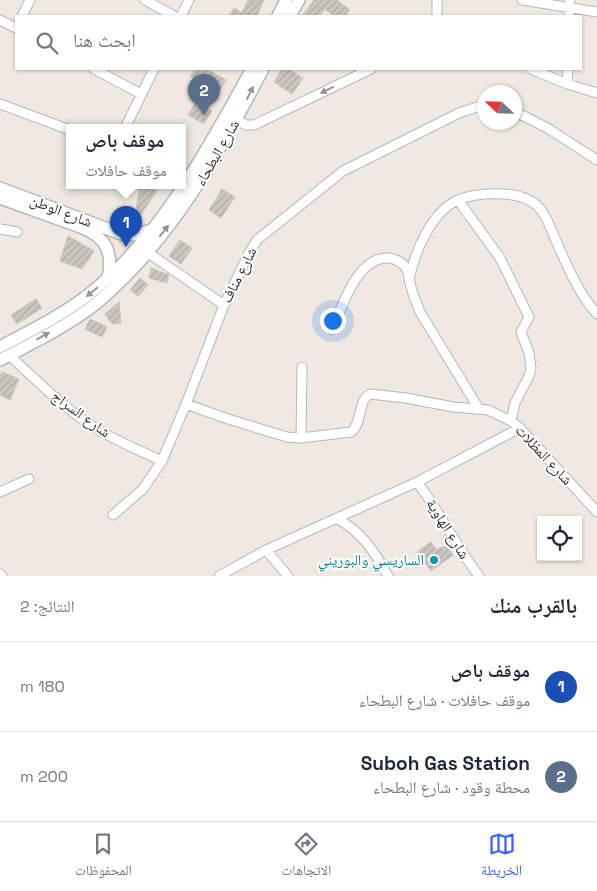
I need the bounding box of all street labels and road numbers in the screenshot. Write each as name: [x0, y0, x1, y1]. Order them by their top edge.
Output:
street label: شارع البطحاء: [190, 116, 244, 190]
street label: شارع الوطن: [27, 190, 95, 232]
street label: شارع مناف: [216, 244, 262, 306]
street label: شارع السراج: [48, 386, 115, 442]
street label: شارع المظلات: [511, 421, 577, 490]
street label: شارع الهاوية: [422, 495, 474, 563]

